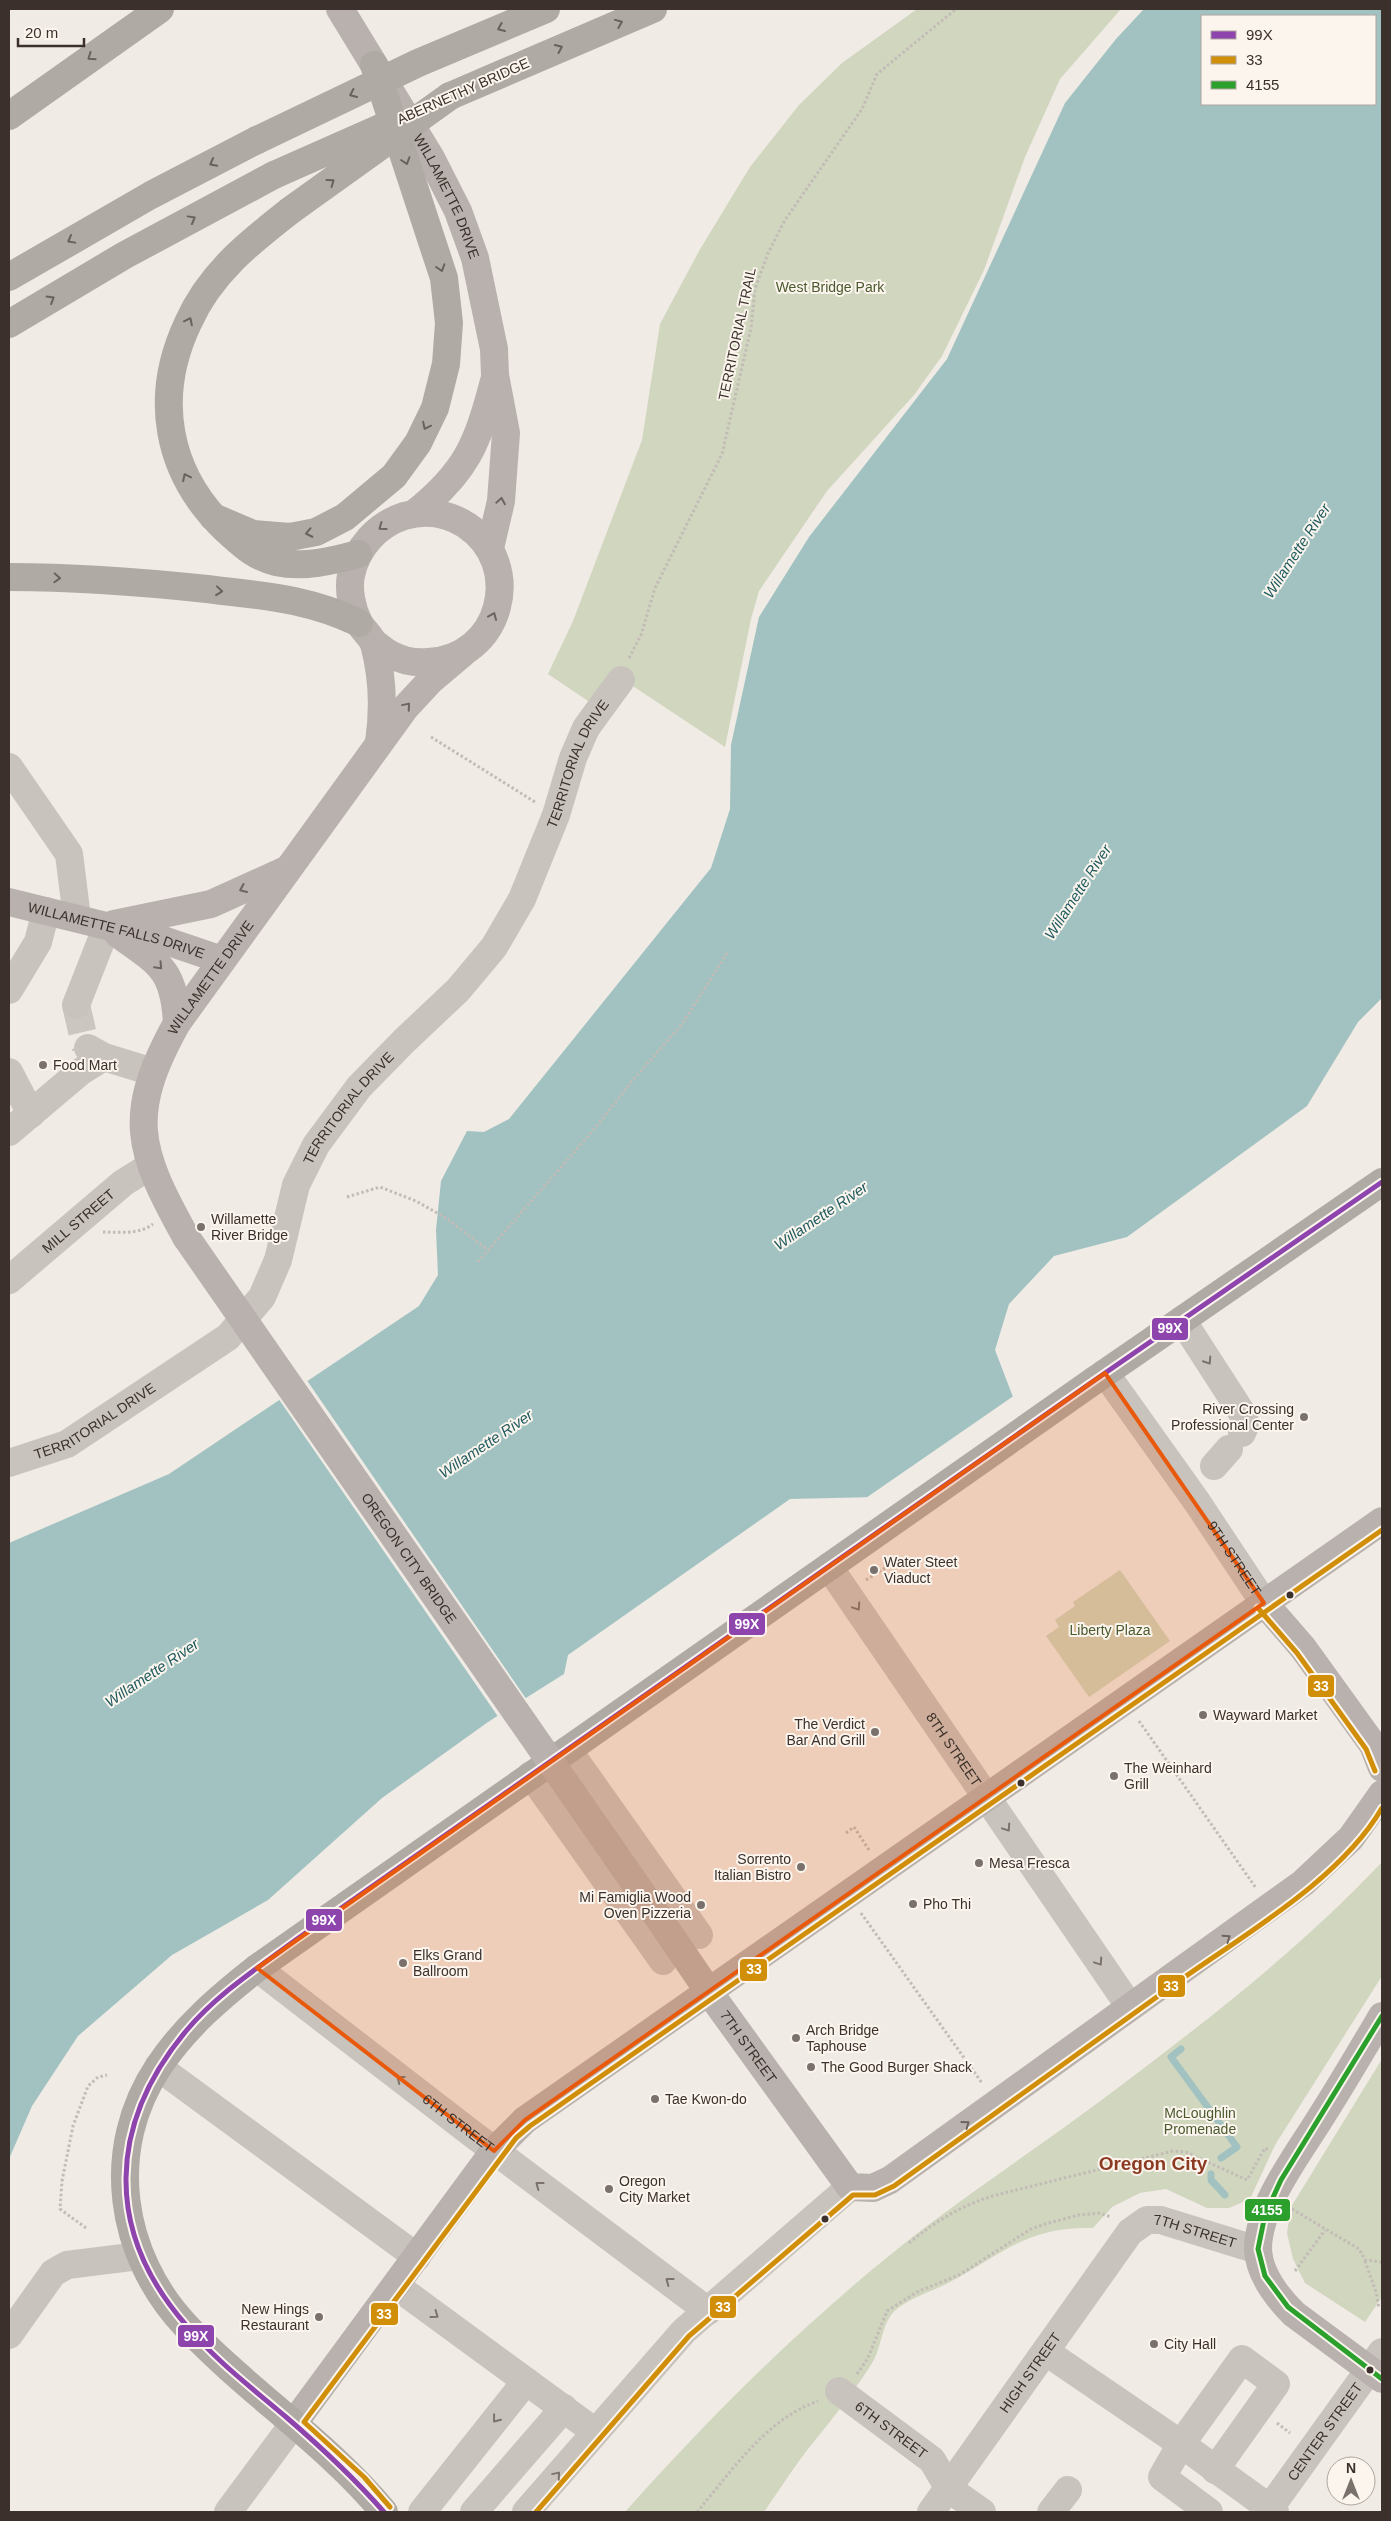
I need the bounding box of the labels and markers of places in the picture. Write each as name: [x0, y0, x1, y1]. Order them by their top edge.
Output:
place label: Food Mart: [53, 1057, 117, 1073]
marker: Food Mart: [37, 1059, 49, 1071]
place label: Willamette River Bridge: [211, 1211, 288, 1243]
marker: Willamette River Bridge: [195, 1221, 207, 1233]
place label: River Crossing Professional Center: [1171, 1401, 1294, 1433]
marker: River Crossing Professional Center: [1298, 1411, 1310, 1423]
place label: Water Steet Viaduct: [884, 1554, 958, 1586]
marker: Water Steet Viaduct: [868, 1564, 880, 1576]
unlabelled marker: [1285, 1590, 1295, 1600]
place label: Wayward Market: [1213, 1707, 1318, 1723]
marker: Wayward Market: [1197, 1709, 1209, 1721]
place label: The Verdict Bar And Grill: [786, 1716, 865, 1748]
marker: The Verdict Bar And Grill: [869, 1726, 881, 1738]
place label: The Weinhard Grill: [1124, 1760, 1212, 1792]
marker: The Weinhard Grill: [1108, 1770, 1120, 1782]
unlabelled marker: [1016, 1778, 1026, 1788]
place label: Sorrento Italian Bistro: [714, 1851, 791, 1883]
place label: Mesa Fresca: [989, 1855, 1070, 1871]
marker: Mesa Fresca: [973, 1857, 985, 1869]
marker: Sorrento Italian Bistro: [795, 1861, 807, 1873]
place label: Mi Famiglia Wood Oven Pizzeria: [579, 1889, 691, 1921]
place label: Pho Thi: [923, 1896, 971, 1912]
marker: Pho Thi: [907, 1898, 919, 1910]
marker: Mi Famiglia Wood Oven Pizzeria: [695, 1899, 707, 1911]
place label: Elks Grand Ballroom: [413, 1947, 482, 1979]
marker: Elks Grand Ballroom: [397, 1957, 409, 1969]
place label: Arch Bridge Taphouse: [806, 2022, 879, 2054]
marker: Arch Bridge Taphouse: [790, 2032, 802, 2044]
place label: The Good Burger Shack: [821, 2059, 973, 2075]
marker: The Good Burger Shack: [805, 2061, 817, 2073]
place label: Tae Kwon-do: [665, 2091, 747, 2107]
marker: Tae Kwon-do: [649, 2093, 661, 2105]
place label: Oregon City Market: [619, 2173, 690, 2205]
marker: Oregon City Market: [603, 2183, 615, 2195]
unlabelled marker: [820, 2214, 830, 2224]
place label: New Hings Restaurant: [241, 2301, 309, 2333]
marker: New Hings Restaurant: [313, 2311, 325, 2323]
place label: City Hall: [1164, 2336, 1216, 2352]
marker: City Hall: [1148, 2338, 1160, 2350]
unlabelled marker: [1365, 2365, 1375, 2375]

